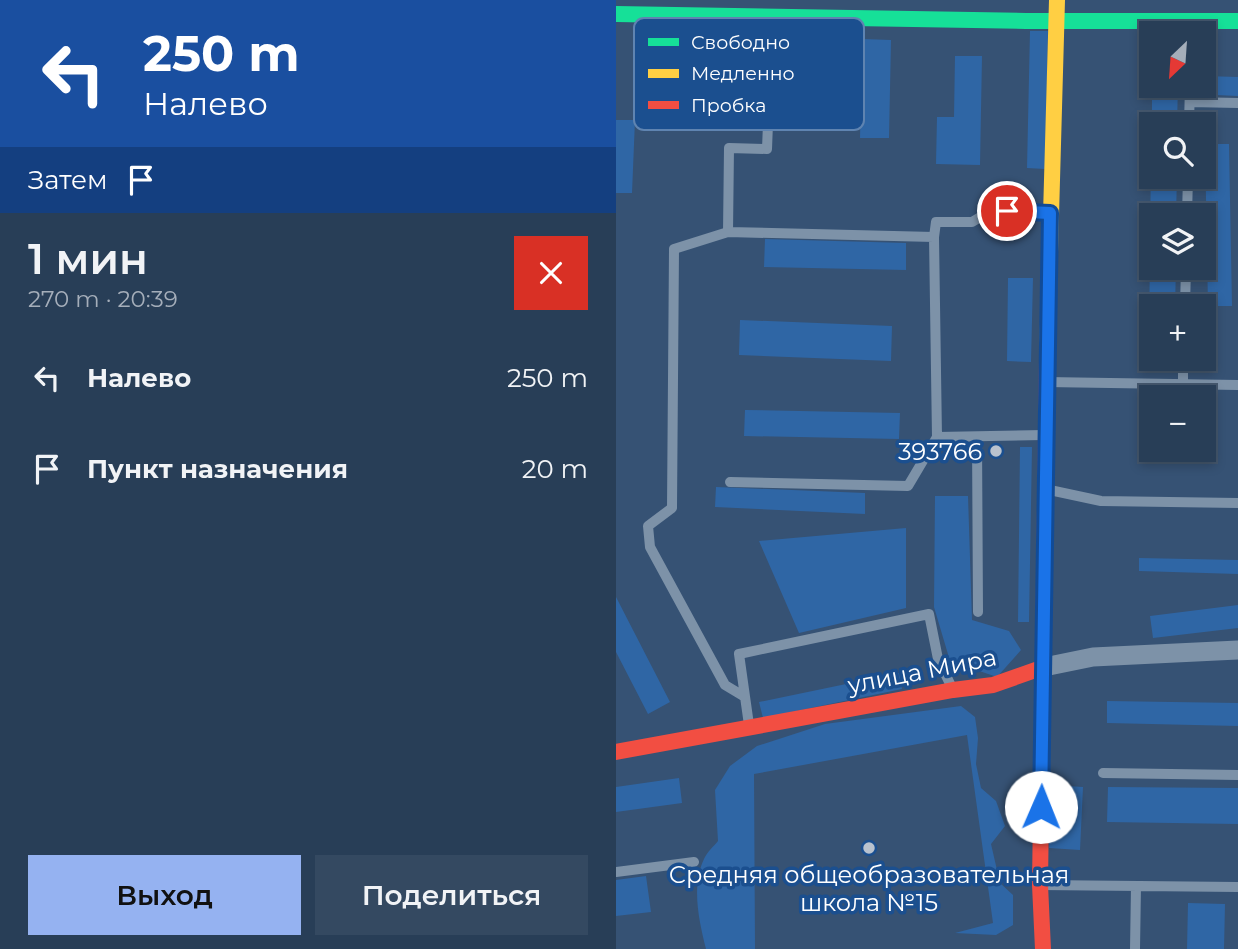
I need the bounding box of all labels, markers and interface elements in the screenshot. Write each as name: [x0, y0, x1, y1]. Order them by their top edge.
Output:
legend: [634, 18, 864, 130]
north arrow: [1139, 21, 1216, 98]
map controls: [1139, 21, 1216, 462]
text: 250 m: [143, 24, 300, 83]
icon: left: [28, 28, 119, 119]
text: Свободно: [691, 31, 790, 54]
text: Медленно: [691, 62, 795, 85]
text: Налево: [143, 84, 268, 123]
text: Пробка: [691, 94, 766, 117]
button: search: [1139, 112, 1216, 189]
icon: arrive: [122, 161, 160, 199]
text: Затем: [28, 164, 108, 196]
pin: [977, 181, 1037, 241]
icon: arrive: [988, 192, 1026, 230]
button: layers: [1139, 203, 1216, 280]
text: 1 мин: [28, 233, 148, 285]
button: close: [514, 236, 588, 310]
text: 270 m · 20:39: [28, 285, 178, 313]
button: +: [1139, 294, 1216, 371]
icon: left: [28, 359, 66, 397]
text: Налево: [87, 362, 191, 394]
text: 250 m: [507, 362, 588, 394]
button: −: [1139, 385, 1216, 462]
place label: 393766: [898, 437, 982, 466]
marker: 393766: [988, 443, 1004, 459]
icon: arrive: [28, 450, 66, 488]
text: Пункт назначения: [87, 453, 348, 485]
text: 20 m: [522, 453, 588, 485]
street label: улица Мира: [844, 642, 999, 700]
position arrow: [1004, 770, 1078, 844]
marker: Средняя общеобразовательная школа №15: [861, 840, 877, 856]
button: Выход: [28, 855, 301, 935]
button: Поделиться: [315, 855, 588, 935]
place label: Средняя общеобразовательная школа №15: [669, 860, 1069, 917]

